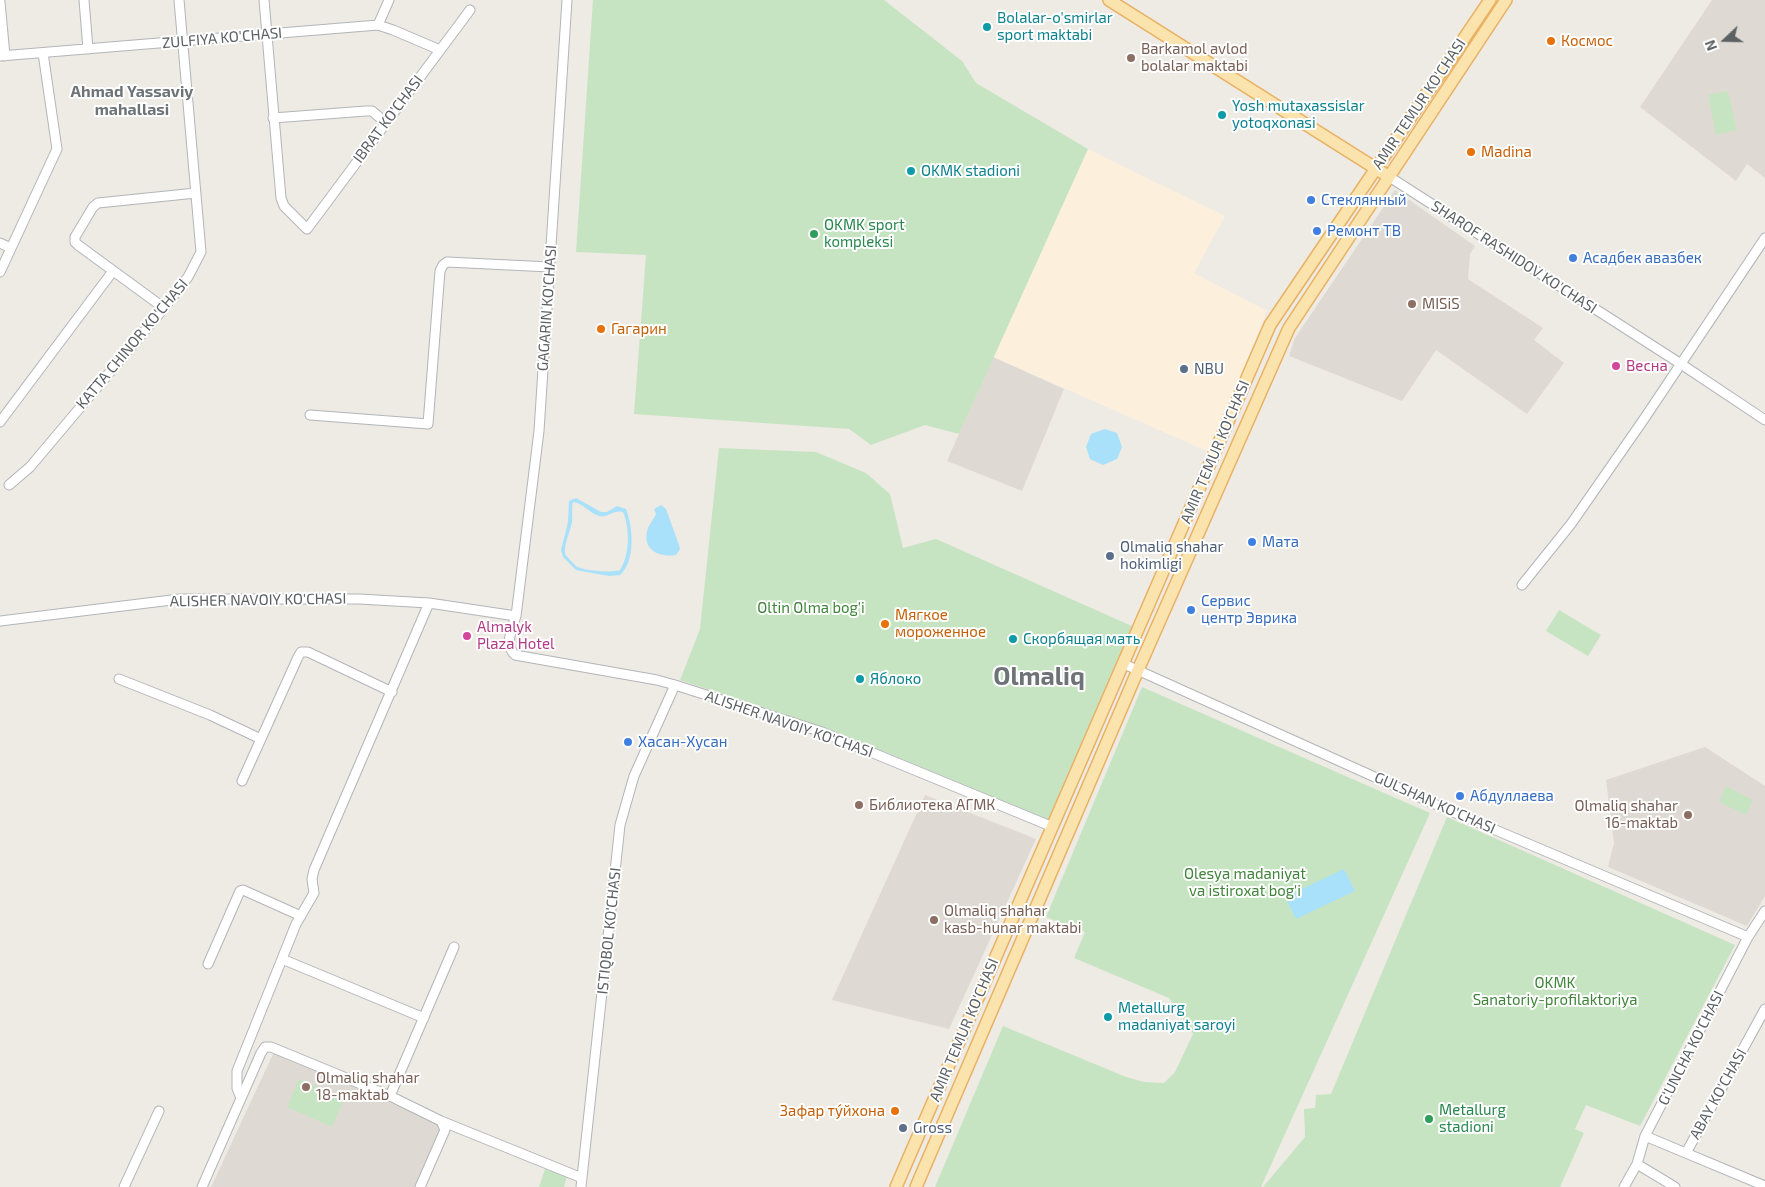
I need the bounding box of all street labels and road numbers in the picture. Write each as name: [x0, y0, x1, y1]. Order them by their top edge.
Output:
street label: ZULFIYA KO'CHASI: [161, 24, 283, 52]
street label: AMIR TEMUR KO'CHASI: [1369, 35, 1469, 173]
street label: IBRAT KO'CHASI: [349, 72, 427, 166]
street label: SHAROF RASHIDOV KO'CHASI: [1428, 197, 1600, 317]
street label: GAGARIN KO'CHASI: [534, 244, 560, 372]
street label: KATTA CHINOR KO'CHASI: [72, 275, 192, 413]
street label: AMIR TEMUR KO'CHASI: [1177, 378, 1253, 526]
street label: ALISHER NAVOIY KO'CHASI: [170, 589, 346, 611]
street label: ALISHER NAVOIY KO'CHASI: [703, 687, 875, 761]
street label: GULSHAN KO'CHASI: [1372, 768, 1498, 838]
street label: ISTIQBOL KO'CHASI: [593, 867, 625, 995]
street label: AMIR TEMUR KO'CHASI: [926, 956, 1002, 1104]
street label: G‘UNCHA KO'CHASI: [1654, 988, 1728, 1108]
street label: ABAY KO'CHASI: [1686, 1045, 1750, 1143]

